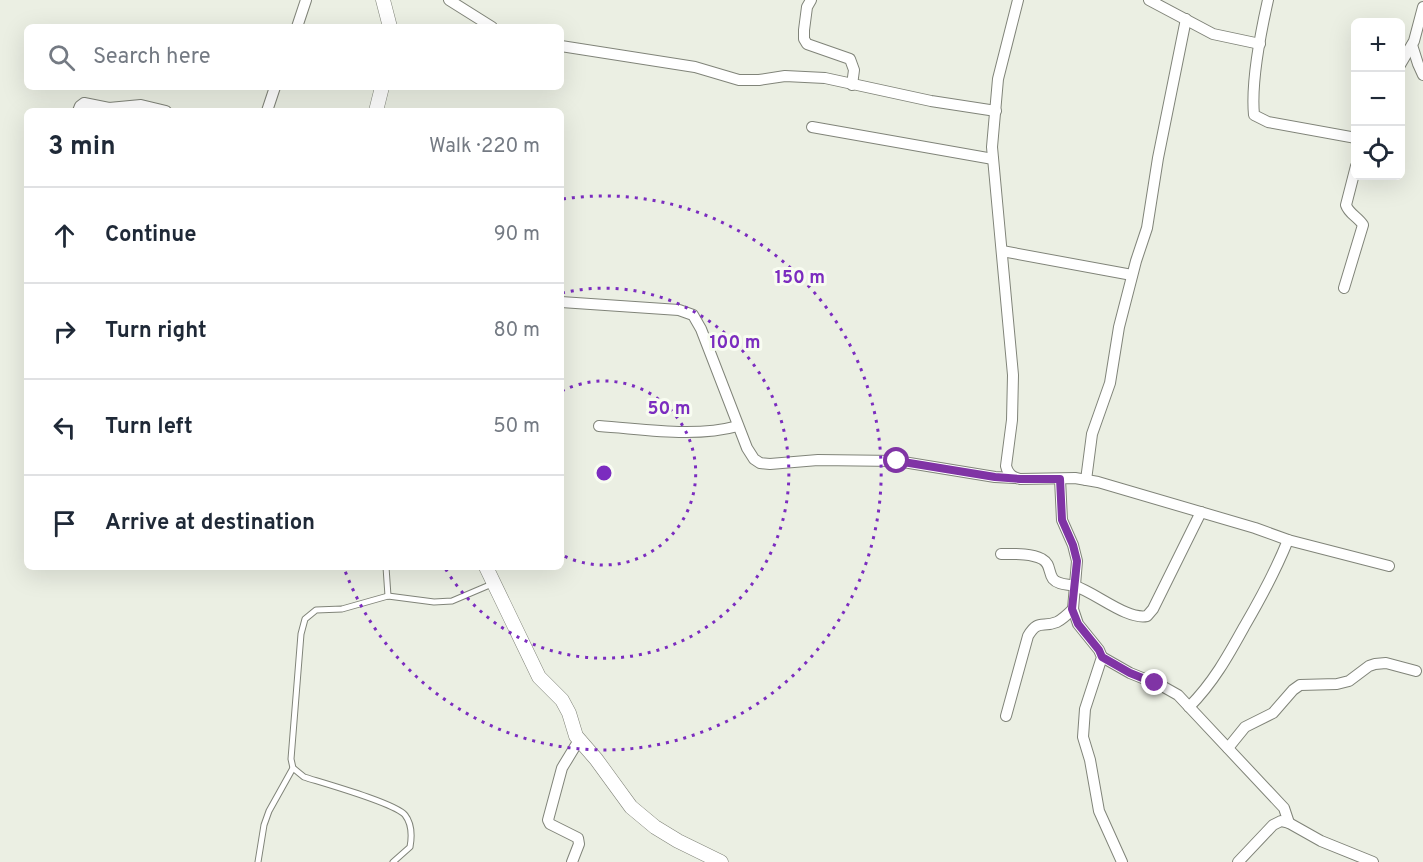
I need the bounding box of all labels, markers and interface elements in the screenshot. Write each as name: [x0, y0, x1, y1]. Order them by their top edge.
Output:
map controls: [1351, 18, 1405, 180]
button: +: [1351, 18, 1405, 72]
search box: [24, 24, 564, 90]
icon: search: [45, 41, 78, 74]
text: Search here: [93, 44, 211, 71]
button: −: [1351, 72, 1405, 126]
button: locate: [1351, 126, 1405, 180]
text: 3 min: [48, 131, 116, 164]
text: Walk · 220 m: [429, 134, 540, 160]
icon: ahead: [48, 219, 81, 252]
text: Continue: [105, 222, 196, 249]
text: 90 m: [494, 222, 540, 248]
text: 150 m: [775, 267, 825, 290]
icon: right: [48, 315, 81, 348]
text: Turn right: [105, 318, 207, 345]
text: 80 m: [494, 318, 540, 344]
text: 100 m: [709, 332, 761, 355]
text: 50 m: [647, 398, 691, 421]
icon: left: [48, 411, 81, 444]
text: Turn left: [105, 414, 193, 441]
text: 50 m: [493, 414, 540, 440]
route start: [883, 447, 909, 473]
centre of rings: [594, 463, 614, 483]
icon: arrive: [48, 507, 81, 540]
text: Arrive at destination: [105, 510, 315, 537]
route end: [1141, 669, 1167, 695]

